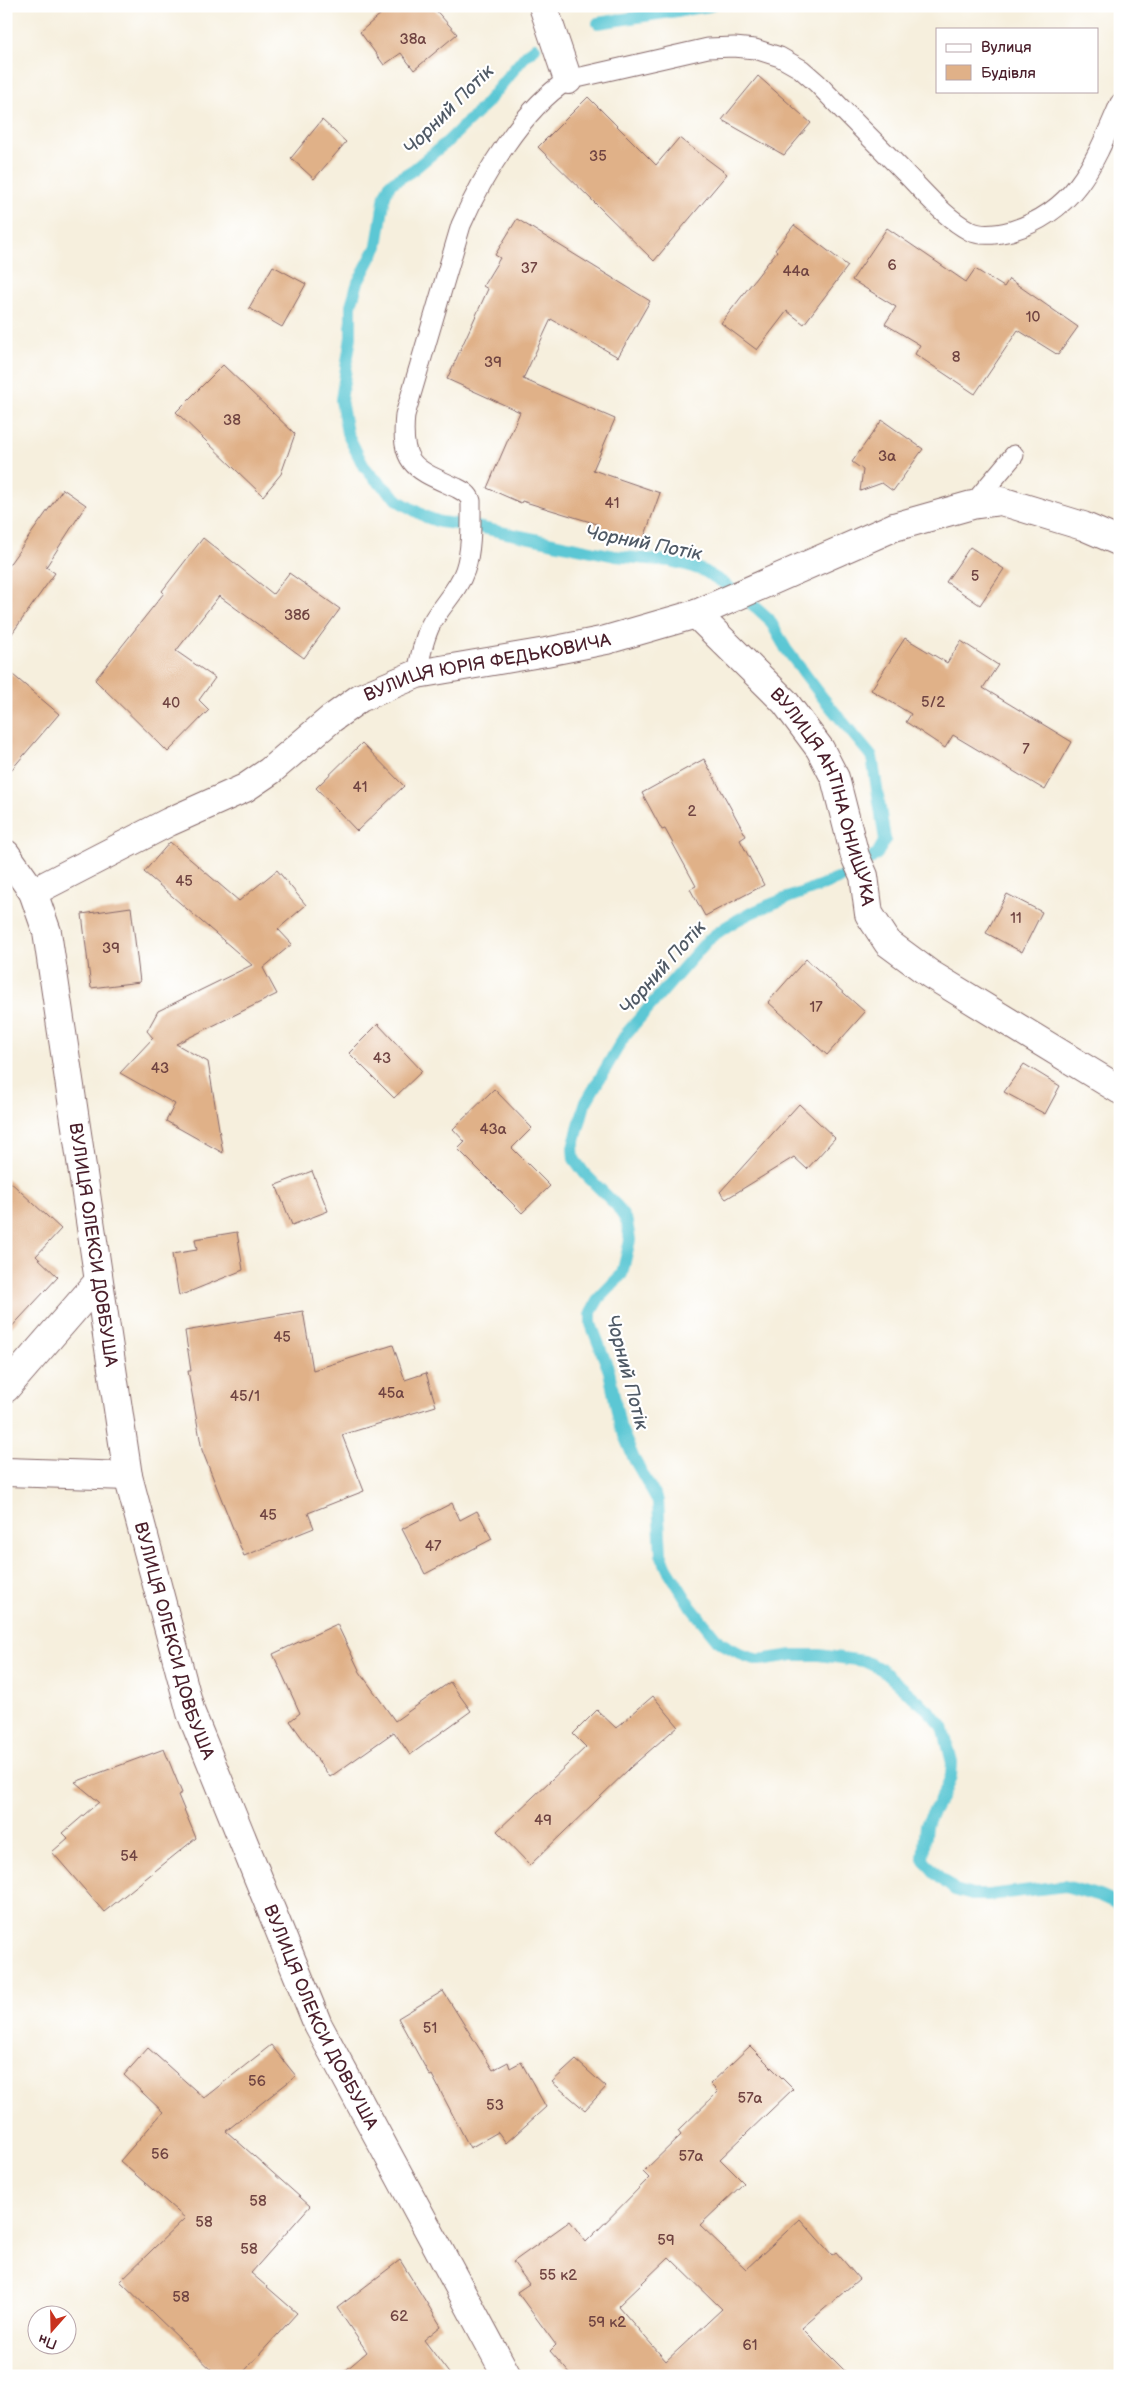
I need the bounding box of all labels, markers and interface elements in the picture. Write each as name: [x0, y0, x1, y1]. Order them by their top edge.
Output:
legend: [936, 28, 1098, 92]
house number: 38а: [400, 30, 427, 49]
text: Вулиця: [981, 38, 1032, 57]
water label: Чорний Потік: [399, 59, 500, 160]
text: Будівля: [981, 64, 1036, 83]
house number: 35: [589, 147, 607, 166]
house number: 6: [887, 256, 897, 275]
house number: 37: [521, 259, 538, 278]
house number: 44а: [782, 262, 810, 281]
house number: 10: [1026, 308, 1040, 327]
house number: 8: [952, 348, 961, 367]
house number: 39: [484, 353, 502, 372]
house number: 38: [223, 411, 241, 430]
house number: 3а: [878, 447, 896, 466]
house number: 41: [605, 494, 619, 513]
water label: Чорний Потік: [583, 521, 705, 566]
house number: 5: [971, 567, 979, 586]
house number: 38б: [284, 606, 310, 625]
street label: ВУЛИЦЯ ЮРІЯ ФЕДЬКОВИЧА: [361, 629, 612, 706]
street label: ВУЛИЦЯ АНТІНА ОНИЩУКА: [766, 684, 878, 907]
house number: 5/2: [921, 693, 945, 712]
house number: 40: [162, 694, 180, 713]
house number: 7: [1022, 740, 1030, 759]
house number: 41: [353, 778, 367, 797]
house number: 2: [688, 802, 697, 821]
house number: 45: [175, 872, 193, 891]
house number: 11: [1010, 909, 1022, 928]
water label: Чорний Потік: [615, 916, 712, 1020]
house number: 39: [102, 939, 120, 958]
house number: 17: [809, 998, 823, 1017]
house number: 43: [373, 1049, 391, 1068]
house number: 43: [151, 1059, 169, 1078]
house number: 43а: [479, 1120, 507, 1139]
street label: ВУЛИЦЯ ОЛЕКСИ ДОВБУША: [65, 1121, 122, 1368]
water label: Чорний Потік: [600, 1312, 653, 1433]
house number: 45: [273, 1328, 291, 1347]
house number: 45а: [378, 1384, 404, 1403]
house number: 45/1: [230, 1387, 260, 1406]
house number: 45: [259, 1506, 277, 1525]
street label: ВУЛИЦЯ ОЛЕКСИ ДОВБУША: [130, 1520, 219, 1763]
house number: 47: [425, 1537, 442, 1556]
house number: 49: [534, 1811, 552, 1830]
house number: 54: [120, 1847, 138, 1866]
street label: ВУЛИЦЯ ОЛЕКСИ ДОВБУША: [259, 1902, 382, 2133]
house number: 51: [423, 2019, 437, 2038]
house number: 56: [248, 2072, 266, 2091]
house number: 57а: [738, 2089, 763, 2108]
house number: 53: [486, 2096, 504, 2115]
house number: 56: [151, 2145, 169, 2164]
house number: 57а: [679, 2147, 704, 2166]
house number: 58: [249, 2192, 267, 2211]
house number: 58: [195, 2213, 213, 2232]
house number: 59: [657, 2231, 675, 2250]
house number: 58: [240, 2240, 258, 2259]
house number: 55 к2: [539, 2266, 577, 2285]
house number: 58: [172, 2288, 190, 2307]
north arrow: [28, 2304, 78, 2354]
house number: 62: [390, 2307, 408, 2326]
house number: 59 к2: [588, 2313, 626, 2332]
text: Пн: [36, 2331, 59, 2353]
house number: 61: [743, 2336, 757, 2355]

